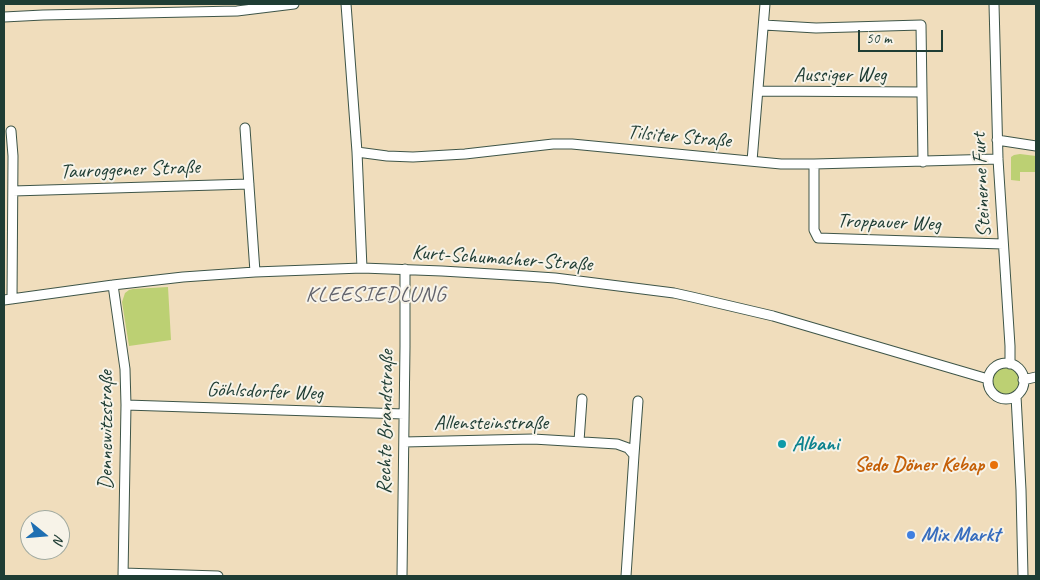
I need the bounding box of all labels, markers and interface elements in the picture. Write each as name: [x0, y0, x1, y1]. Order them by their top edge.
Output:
scale bar: [860, 20, 945, 52]
text: 50 m: [866, 29, 892, 48]
street label: Aussiger Weg: [794, 62, 886, 88]
street label: Tilsiter Straße: [626, 120, 732, 154]
street label: Steinerne Furt: [967, 132, 997, 238]
street label: Tauroggener Straße: [60, 155, 200, 185]
street label: Troppauer Weg: [837, 209, 941, 237]
street label: Kurt-Schumacher-Straße: [411, 240, 593, 278]
district label: KLEESIEDLUNG: [304, 282, 448, 308]
street label: Rechte Brandstraße: [372, 350, 400, 494]
street label: Dennewitzstraße: [93, 370, 119, 490]
street label: Göhlsdorfer Weg: [206, 377, 324, 407]
street label: Allensteinstraße: [434, 410, 548, 436]
place label: Albani: [792, 431, 839, 457]
marker: Albani: [776, 438, 788, 450]
place label: Sedo Döner Kebap: [854, 452, 984, 478]
marker: Sedo Döner Kebap: [988, 459, 1000, 471]
north arrow: [20, 510, 70, 560]
place label: Mix Markt: [921, 522, 1000, 548]
marker: Mix Markt: [905, 529, 917, 541]
text: N: [49, 533, 68, 546]

